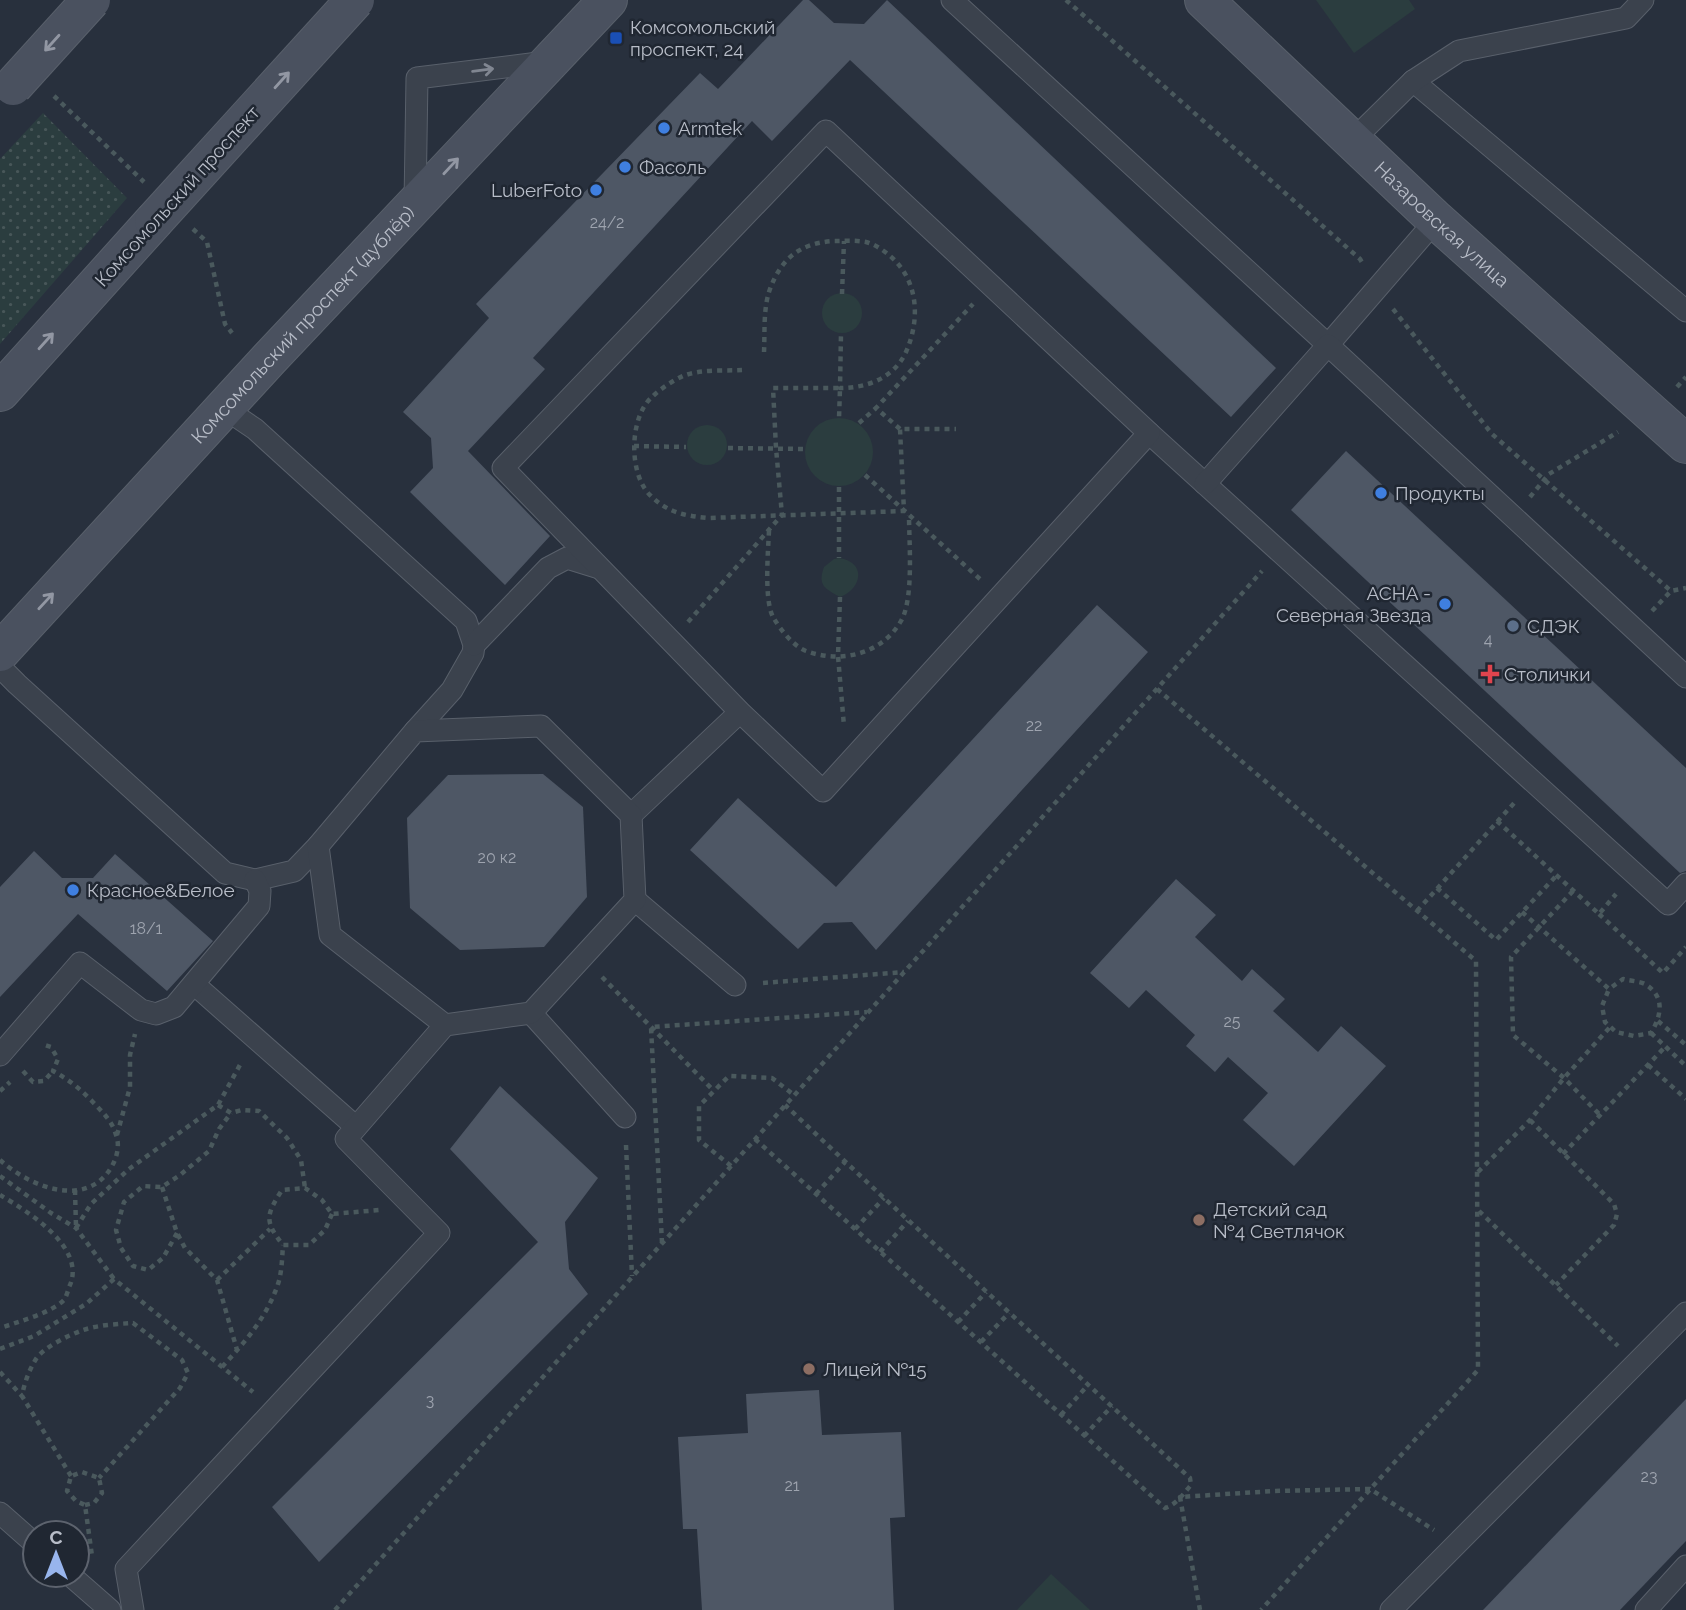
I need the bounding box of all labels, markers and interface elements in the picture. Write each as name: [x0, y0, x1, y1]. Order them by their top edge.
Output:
place label: Комсомольский проспект, 24: [630, 16, 775, 60]
marker: Комсомольский проспект, 24: [608, 30, 624, 46]
one-way arrow: [44, 34, 60, 52]
one-way arrow: [471, 63, 494, 76]
one-way arrow: [274, 72, 291, 89]
street label: Комсомольский проспект: [90, 101, 264, 291]
place label: Armtek: [678, 117, 742, 139]
marker: Armtek: [656, 120, 672, 136]
place label: Фасоль: [639, 156, 706, 178]
street label: Назаровская улица: [1370, 157, 1514, 292]
one-way arrow: [443, 158, 460, 175]
marker: Фасоль: [617, 159, 633, 175]
place label: LuberFoto: [491, 179, 582, 201]
marker: LuberFoto: [588, 182, 604, 198]
street label: Комсомольский проспект (дублёр): [186, 201, 419, 448]
house number: 24/2: [590, 213, 624, 232]
one-way arrow: [37, 333, 53, 351]
place label: Продукты: [1395, 482, 1485, 504]
marker: Продукты: [1373, 485, 1389, 501]
place label: АСНА - Северная Звезда: [1276, 582, 1431, 626]
one-way arrow: [38, 592, 54, 610]
marker: АСНА - Северная Звезда: [1437, 596, 1453, 612]
place label: СДЭК: [1527, 615, 1580, 637]
marker: СДЭК: [1505, 618, 1521, 634]
house number: 4: [1484, 630, 1493, 649]
place label: Столички: [1504, 663, 1590, 685]
marker: Столички: [1482, 666, 1498, 682]
house number: 22: [1026, 716, 1042, 735]
house number: 20 к2: [478, 848, 516, 867]
place label: Красное&Белое: [87, 879, 235, 901]
marker: Красное&Белое: [65, 882, 81, 898]
house number: 18/1: [130, 919, 162, 938]
house number: 25: [1223, 1012, 1241, 1031]
place label: Детский сад №4 Светлячок: [1213, 1198, 1345, 1242]
marker: Детский сад №4 Светлячок: [1191, 1212, 1207, 1228]
place label: Лицей №15: [823, 1358, 927, 1380]
marker: Лицей №15: [801, 1361, 817, 1377]
house number: 3: [426, 1391, 434, 1410]
house number: 23: [1641, 1467, 1657, 1486]
house number: 21: [784, 1476, 800, 1495]
north arrow: [21, 1519, 91, 1589]
text: С: [49, 1526, 63, 1548]

